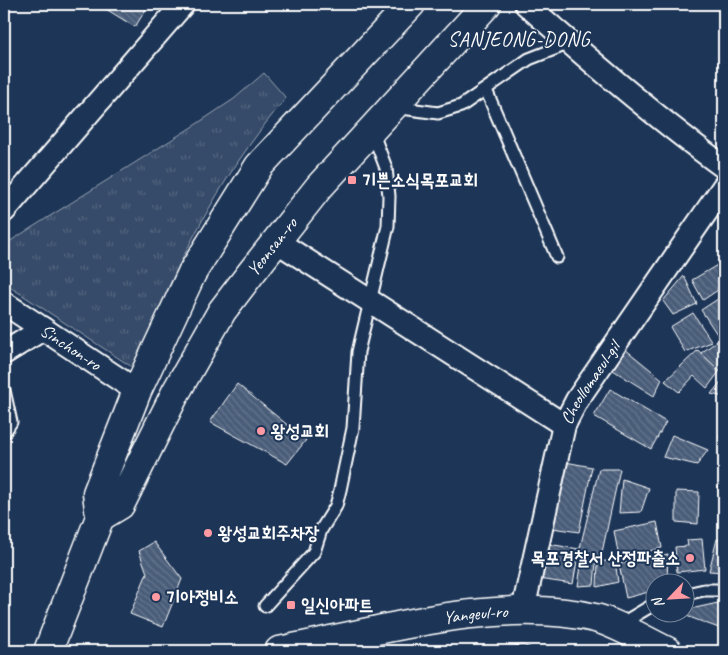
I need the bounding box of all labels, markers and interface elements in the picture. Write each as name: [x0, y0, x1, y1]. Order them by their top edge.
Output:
district label: SANJEONG-DONG: [448, 27, 592, 52]
place label: 기쁜소식목포교회: [362, 169, 478, 191]
marker: 기쁜소식목포교회: [346, 174, 358, 186]
street label: Yeonsan-ro: [242, 212, 303, 280]
street label: Sinchon-ro: [36, 319, 107, 376]
street label: Cheollomaeul-gil: [555, 335, 626, 428]
place label: 왕성교회: [271, 420, 329, 442]
marker: 왕성교회: [255, 425, 267, 437]
place label: 왕성교회주차장: [218, 522, 320, 544]
marker: 왕성교회주차장: [202, 527, 214, 539]
place label: 목포경찰서 산정파출소: [531, 547, 680, 569]
marker: 목포경찰서 산정파출소: [684, 552, 696, 564]
north arrow: [646, 572, 696, 622]
place label: 기아정비소: [166, 586, 238, 608]
marker: 기아정비소: [150, 591, 162, 603]
place label: 일신아파트: [301, 594, 373, 616]
text: N: [648, 594, 668, 611]
marker: 일신아파트: [285, 599, 297, 611]
street label: Yangeul-ro: [442, 600, 510, 629]

